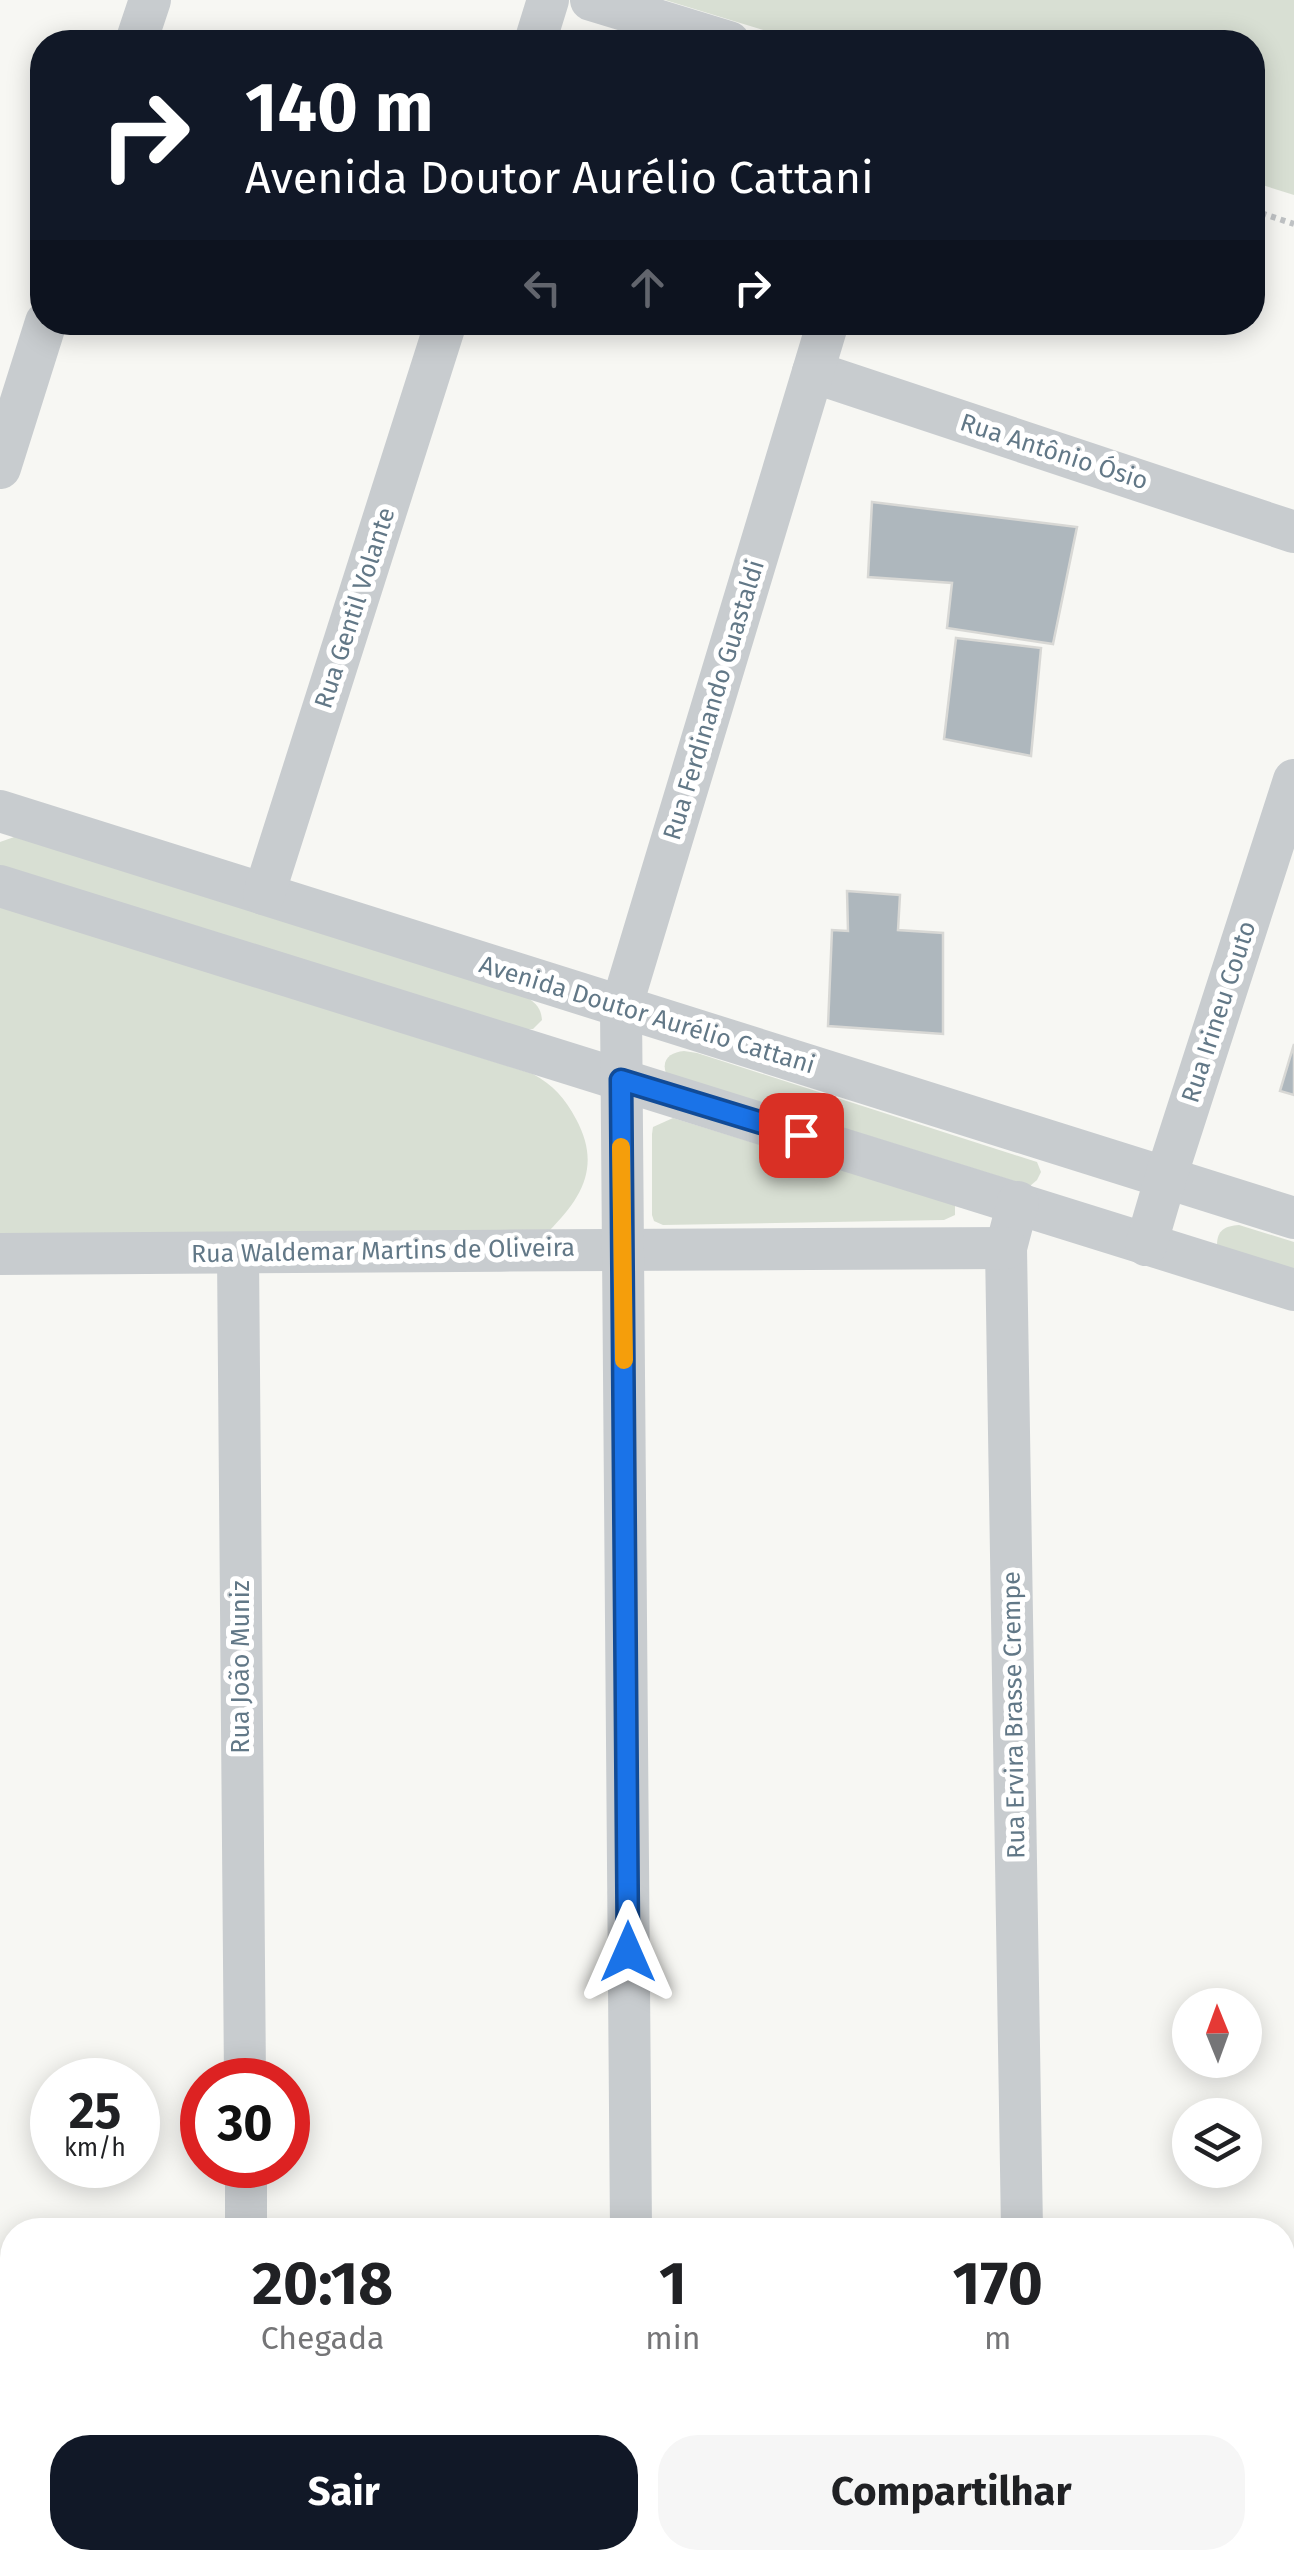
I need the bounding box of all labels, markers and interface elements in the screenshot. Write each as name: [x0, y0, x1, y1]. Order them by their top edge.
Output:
text: 140 m: [245, 66, 434, 150]
icon: right: [80, 70, 210, 200]
text: Avenida Doutor Aurélio Cattani: [245, 151, 874, 205]
icon: left: [515, 260, 570, 315]
icon: ahead: [620, 260, 675, 315]
icon: right: [725, 260, 780, 315]
street label: Rua Antônio Ósio: [956, 407, 1152, 497]
street label: Rua Gentil Volante: [308, 504, 402, 712]
street label: Rua Ferdinando Guastaldi: [657, 556, 771, 844]
street label: Rua Irineu Couto: [1175, 917, 1263, 1107]
street label: Avenida Doutor Aurélio Cattani: [476, 950, 818, 1080]
pin: [759, 1093, 844, 1178]
icon: arrive: [774, 1108, 829, 1163]
street label: Rua Waldemar Martins de Oliveira: [191, 1233, 575, 1269]
street label: Rua Ervira Brasse Crempe: [996, 1571, 1032, 1859]
street label: Rua João Muniz: [226, 1580, 256, 1754]
position arrow: [576, 1900, 680, 2004]
north arrow: [1172, 1988, 1262, 2078]
map controls: [1172, 1988, 1262, 2188]
speed limit sign: 30: [180, 2058, 310, 2188]
text: 25: [69, 2081, 121, 2141]
button: layers: [1172, 2098, 1262, 2188]
text: km/h: [64, 2133, 126, 2163]
text: 20:18: [252, 2248, 393, 2320]
text: 1: [659, 2248, 687, 2320]
text: 170: [953, 2248, 1043, 2320]
text: Chegada: [261, 2319, 385, 2357]
text: min: [645, 2319, 700, 2357]
text: m: [984, 2319, 1011, 2357]
button: Sair: [50, 2435, 638, 2550]
button: Compartilhar: [658, 2435, 1245, 2550]

